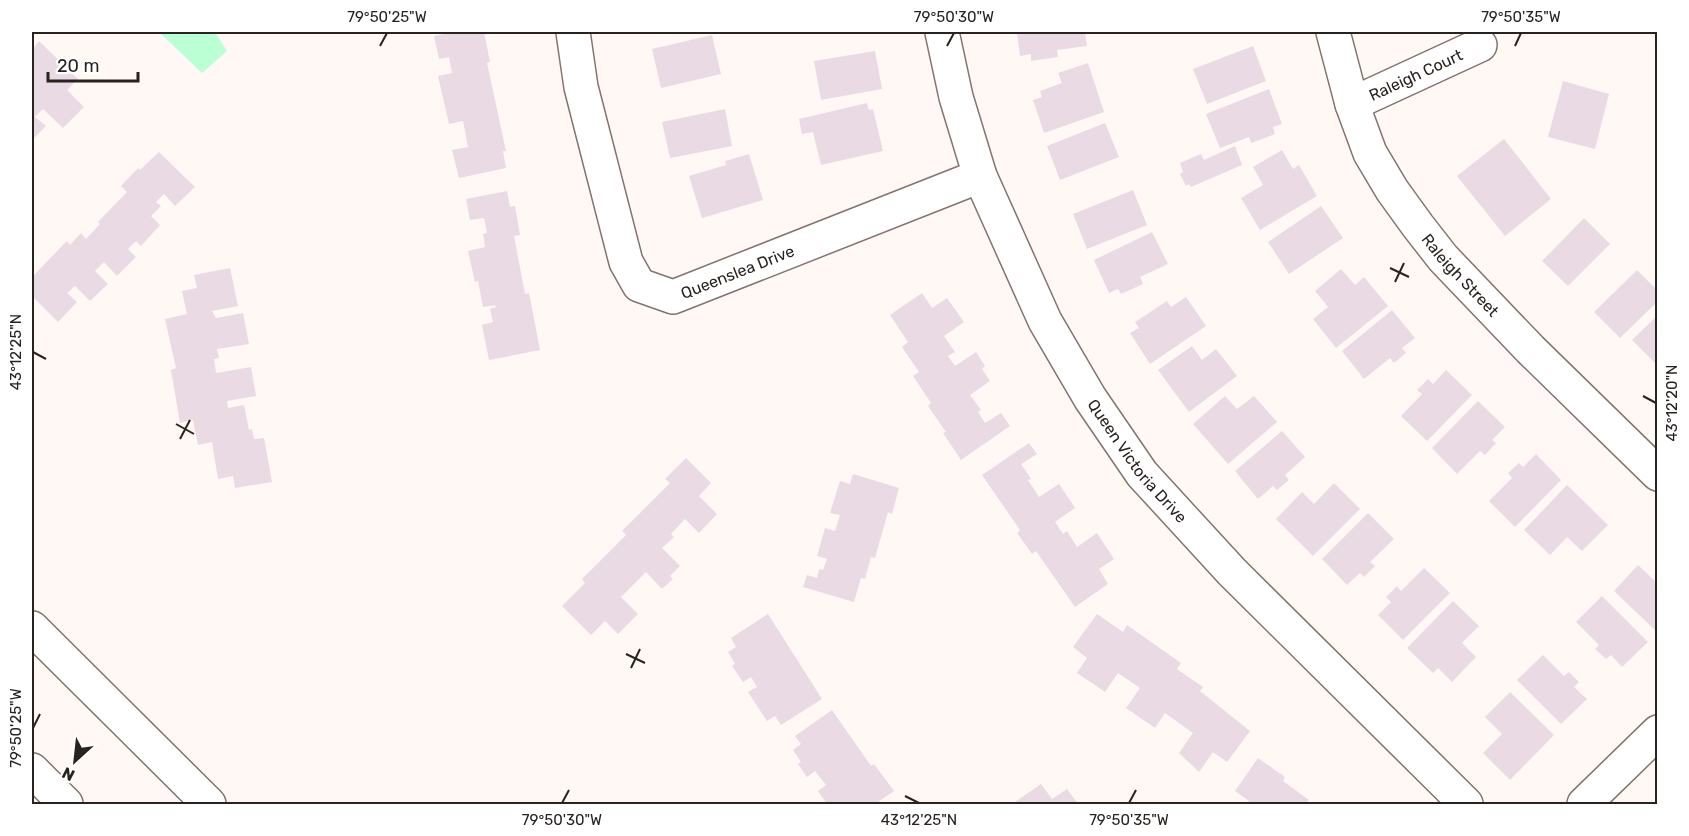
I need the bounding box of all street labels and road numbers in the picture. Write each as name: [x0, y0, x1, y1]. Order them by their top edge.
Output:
street label: Raleigh Court: [1366, 45, 1466, 105]
street label: Raleigh Street: [1418, 230, 1503, 321]
street label: Queenslea Drive: [678, 241, 797, 303]
street label: Queen Victoria Drive: [1084, 395, 1191, 527]

